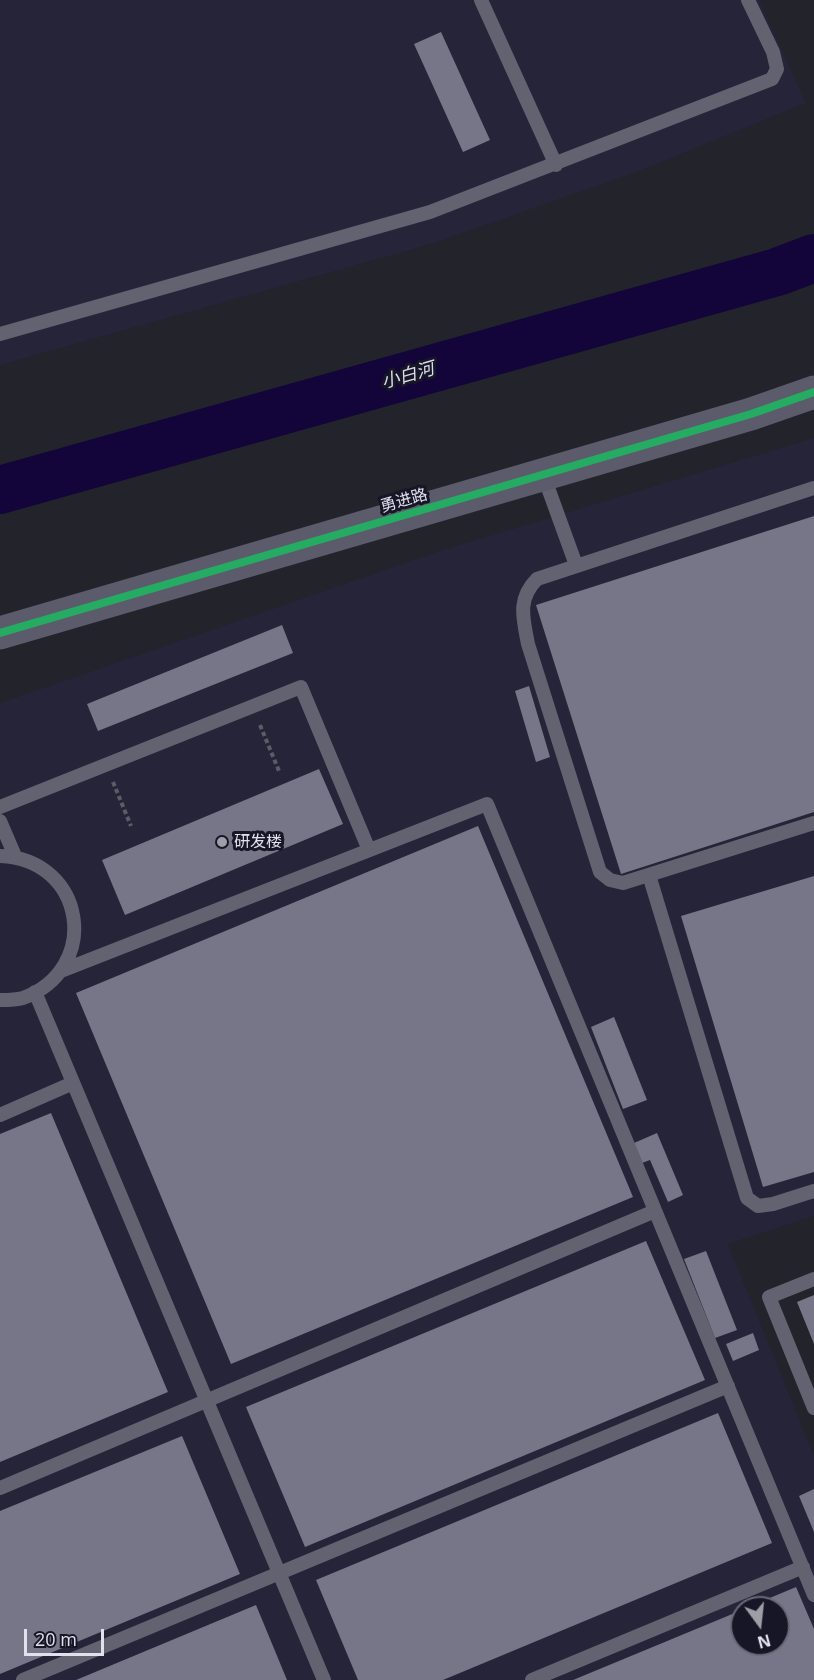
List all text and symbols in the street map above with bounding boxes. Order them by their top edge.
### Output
water label: 小白河 [379,358,437,394]
street label: 勇进路 [378,485,430,517]
place label: 研发楼 [234,832,282,852]
marker: 研发楼 [215,835,229,849]
north arrow [730,1596,790,1656]
scale bar [27,1617,106,1655]
text: 20 m [35,1627,77,1651]
text: N [755,1629,773,1654]

